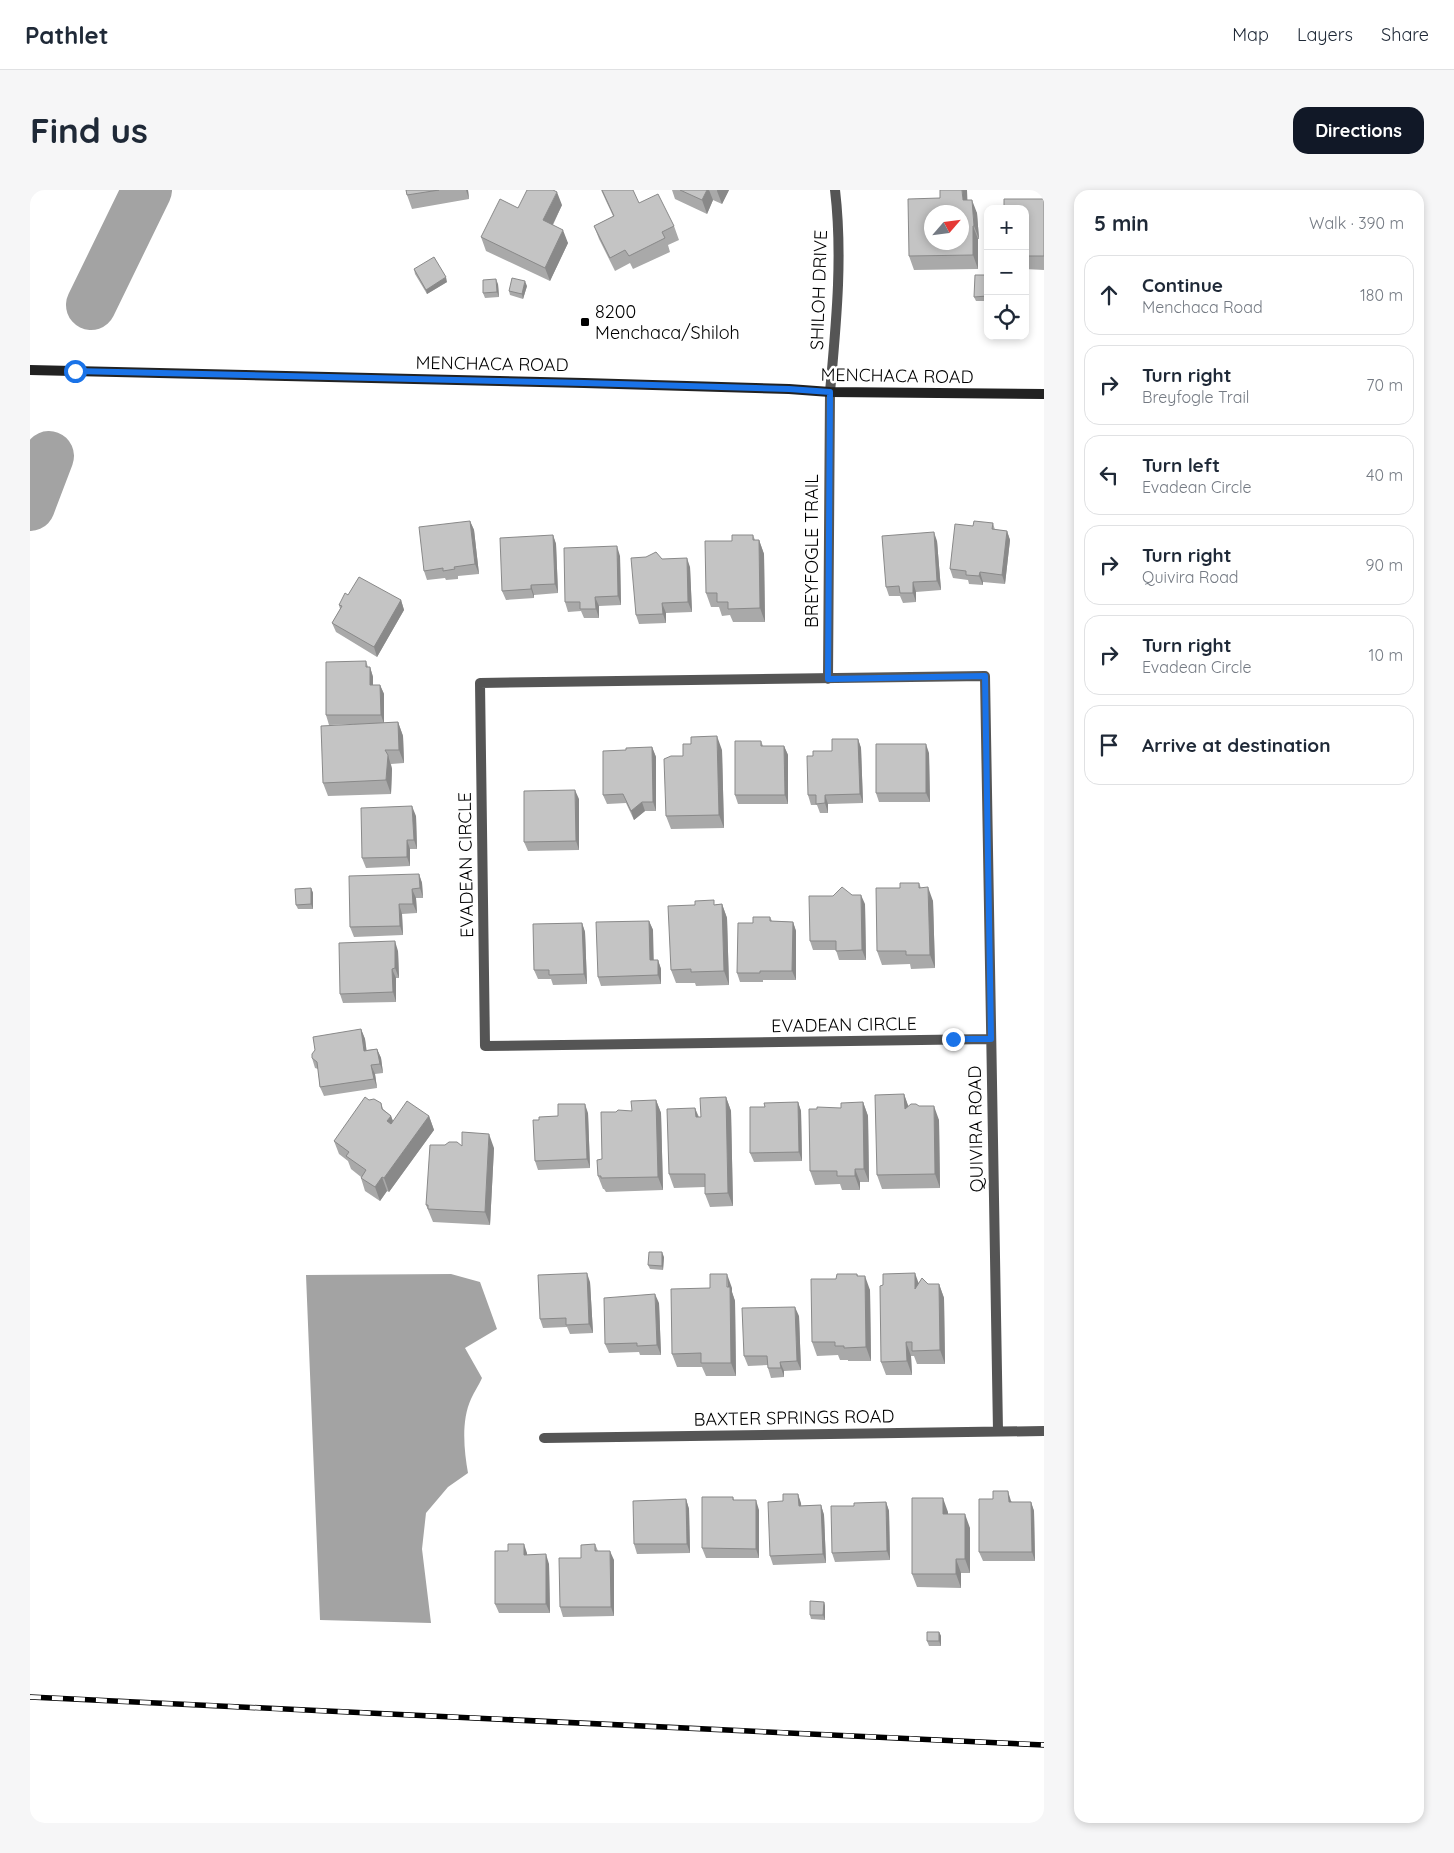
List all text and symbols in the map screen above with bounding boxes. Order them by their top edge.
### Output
text: Pathlet [25,20,109,50]
text: Map [1232,23,1269,46]
text: Layers [1297,23,1353,46]
text: Share [1381,23,1429,46]
button: Directions [1293,107,1424,154]
text: Find us [30,108,148,152]
north arrow [924,205,969,250]
map controls [984,205,1029,340]
button: + [984,205,1029,250]
text: 5 min [1094,210,1149,236]
text: Walk · 390 m [1309,213,1404,233]
street label: SHILOH DRIVE [805,229,832,351]
button: − [984,250,1029,295]
text: Continue [1142,273,1223,297]
icon: ahead [1095,281,1123,309]
text: 180 m [1360,285,1403,305]
button: locate [984,295,1029,340]
text: Menchaca Road [1142,297,1263,317]
place label: 8200 Menchaca/Shiloh [595,300,740,344]
marker: 8200 Menchaca/Shiloh [579,316,591,328]
street label: MENCHACA ROAD [415,351,569,376]
route start [64,360,87,383]
street label: MENCHACA ROAD [820,363,974,388]
text: Turn right [1142,363,1231,387]
icon: right [1095,371,1123,399]
text: 70 m [1366,375,1403,395]
text: Breyfogle Trail [1142,387,1249,407]
text: Turn left [1142,453,1220,477]
icon: left [1095,461,1123,489]
text: 40 m [1366,465,1403,485]
street label: BREYFOGLE TRAIL [800,474,823,628]
text: Evadean Circle [1142,477,1252,497]
text: Turn right [1142,543,1231,567]
icon: right [1095,551,1123,579]
text: 90 m [1366,555,1403,575]
text: Quivira Road [1142,567,1239,587]
text: Turn right [1142,633,1231,657]
icon: right [1095,641,1123,669]
text: 10 m [1369,645,1403,665]
text: Evadean Circle [1142,657,1252,677]
icon: arrive [1095,731,1123,759]
text: Arrive at destination [1142,733,1331,757]
street label: EVADEAN CIRCLE [453,792,478,938]
street label: EVADEAN CIRCLE [771,1012,917,1037]
route end [942,1028,965,1051]
street label: QUIVIRA ROAD [963,1065,988,1192]
street label: BAXTER SPRINGS ROAD [694,1404,895,1431]

